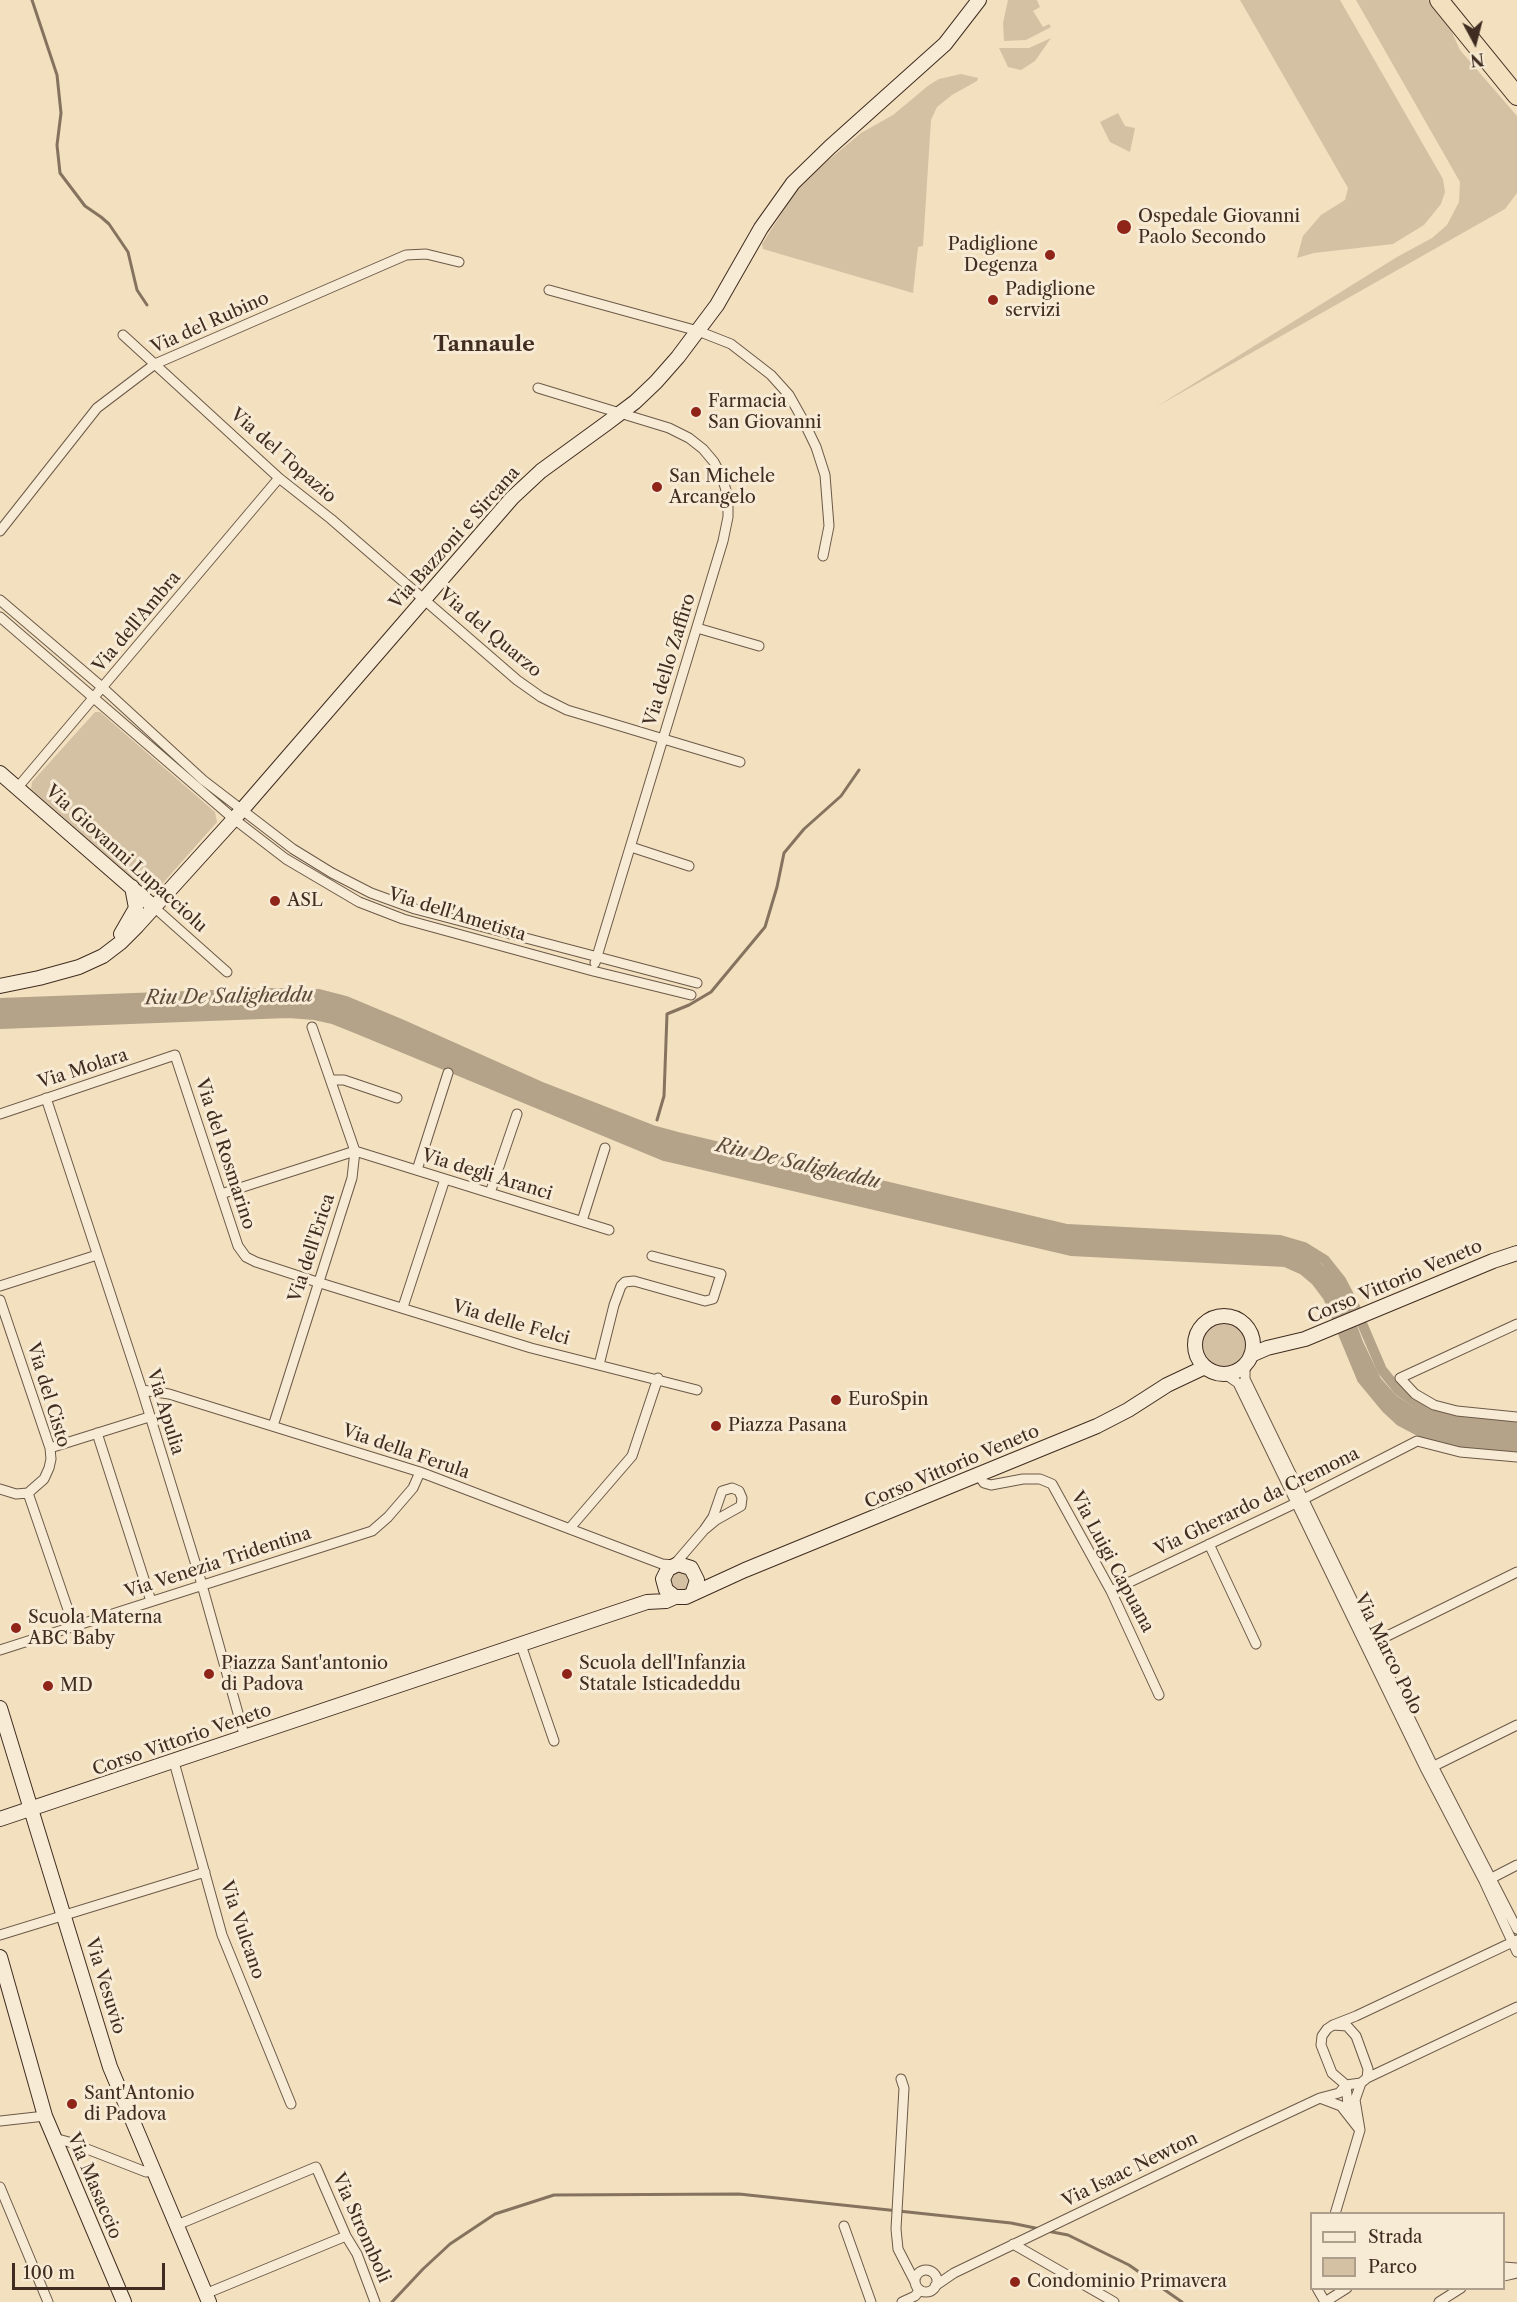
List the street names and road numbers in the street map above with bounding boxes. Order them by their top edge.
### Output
street label: Via del Rubino [148,287,272,359]
street label: Via del Topazio [226,404,340,508]
street label: Via Bazzoni e Sircana [385,462,525,614]
street label: Via dell'Ambra [88,567,186,677]
street label: Via del Quarzo [434,584,546,682]
street label: Via dello Zaffiro [640,591,700,729]
street label: Via Giovanni Lupacciolu [41,781,211,937]
street label: Via dell'Ametista [386,884,528,946]
street label: Via Molara [35,1044,131,1094]
street label: Via del Rosmarino [190,1076,260,1232]
street label: Via degli Aranci [419,1145,555,1205]
street label: Via dell'Erica [284,1191,340,1305]
street label: Corso Vittorio Veneto [1304,1235,1486,1329]
street label: Via delle Felci [450,1296,572,1350]
street label: Via del Cisto [22,1340,74,1450]
street label: Via Apulia [142,1366,188,1458]
street label: Via della Ferula [339,1420,473,1484]
street label: Corso Vittorio Veneto [861,1420,1043,1514]
street label: Via Gherardo da Cremona [1151,1443,1363,1561]
street label: Via Luigi Capuana [1066,1488,1158,1636]
street label: Via Venezia Tridentina [122,1523,314,1603]
street label: Via Marco Polo [1349,1590,1427,1718]
street label: Corso Vittorio Veneto [90,1699,274,1781]
street label: Via Vulcano [215,1878,269,1982]
street label: Via Vesuvio [80,1935,130,2037]
street label: Via Isaac Newton [1059,2128,1201,2212]
street label: Via Masaccio [62,2130,126,2242]
street label: Via Stromboli [327,2170,395,2286]

